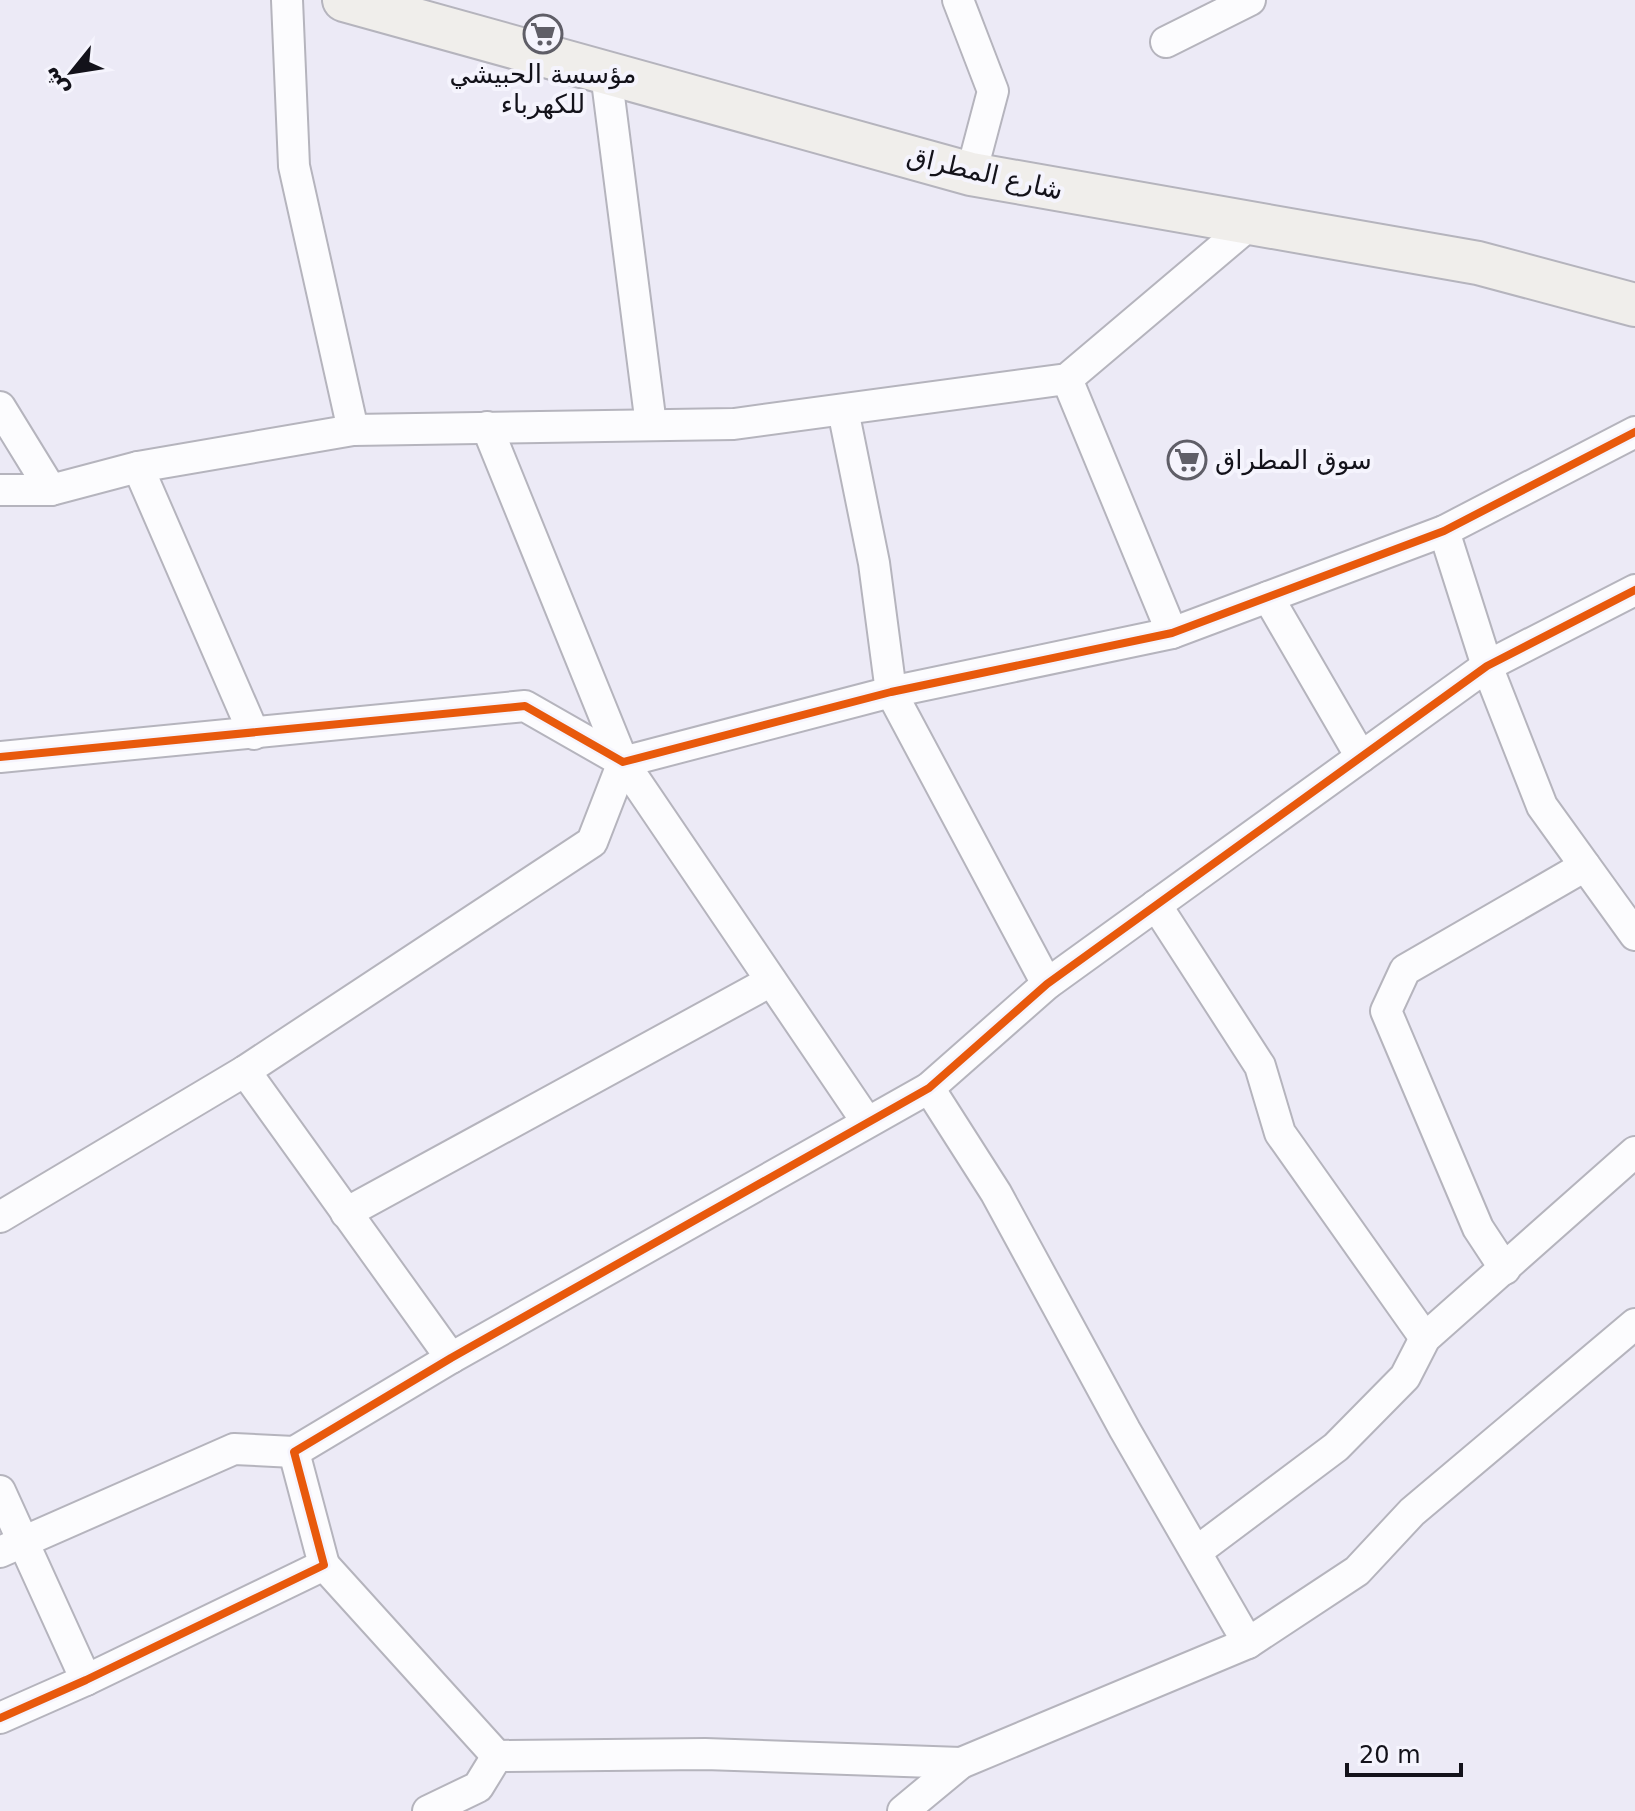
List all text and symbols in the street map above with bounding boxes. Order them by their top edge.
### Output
supermarket icon: مؤسسة الحبيشي للكهرباء [522,13,564,55]
north arrow [32,32,112,112]
place label: مؤسسة الحبيشي للكهرباء [449,59,637,120]
text: ش [37,62,74,101]
street label: شارع المطراق [904,140,1066,207]
supermarket icon: سوق المطراق [1166,439,1208,481]
place label: سوق المطراق [1215,445,1372,476]
scale bar [1347,1727,1461,1777]
text: 20 m [1359,1741,1421,1769]

